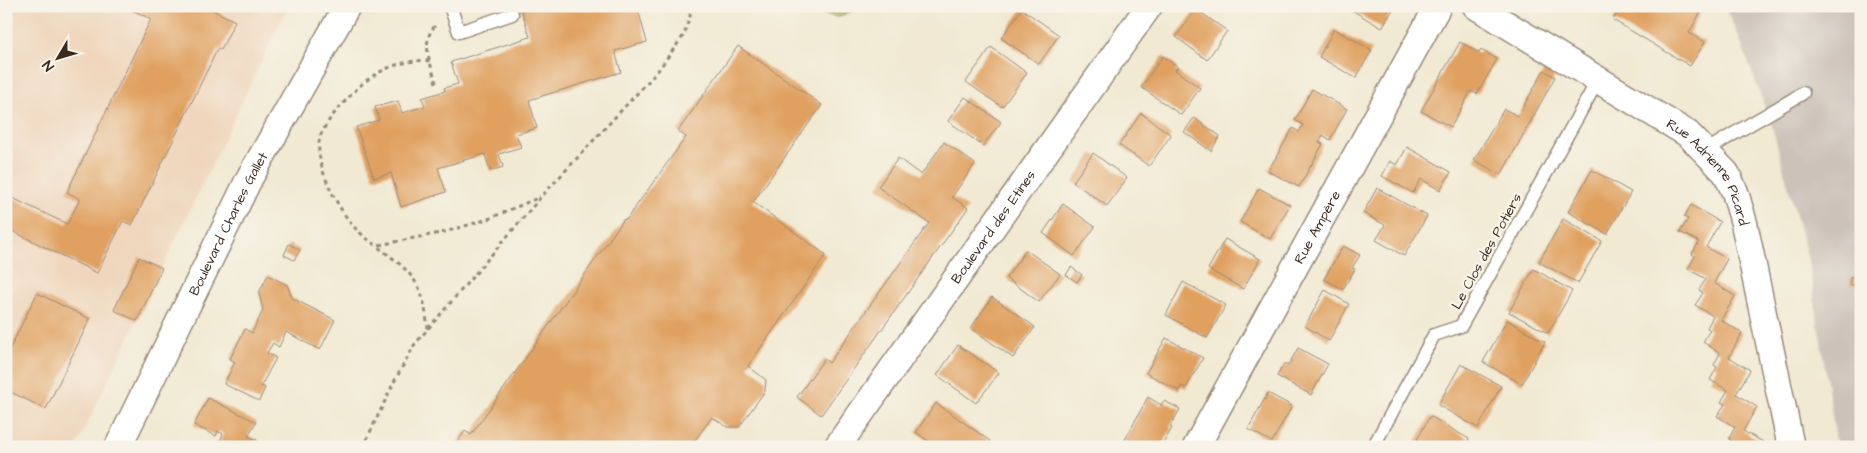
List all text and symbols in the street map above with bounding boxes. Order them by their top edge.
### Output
north arrow [32,32,82,82]
text: N [38,56,59,75]
street label: Rue Adrienne Picard [1662,114,1753,228]
street label: Boulevard Charles Gallet [185,148,273,299]
street label: Boulevard des Etines [947,166,1041,288]
street label: Rue Ampère [1289,187,1346,268]
street label: Le Clos des Potiers [1447,190,1527,313]

